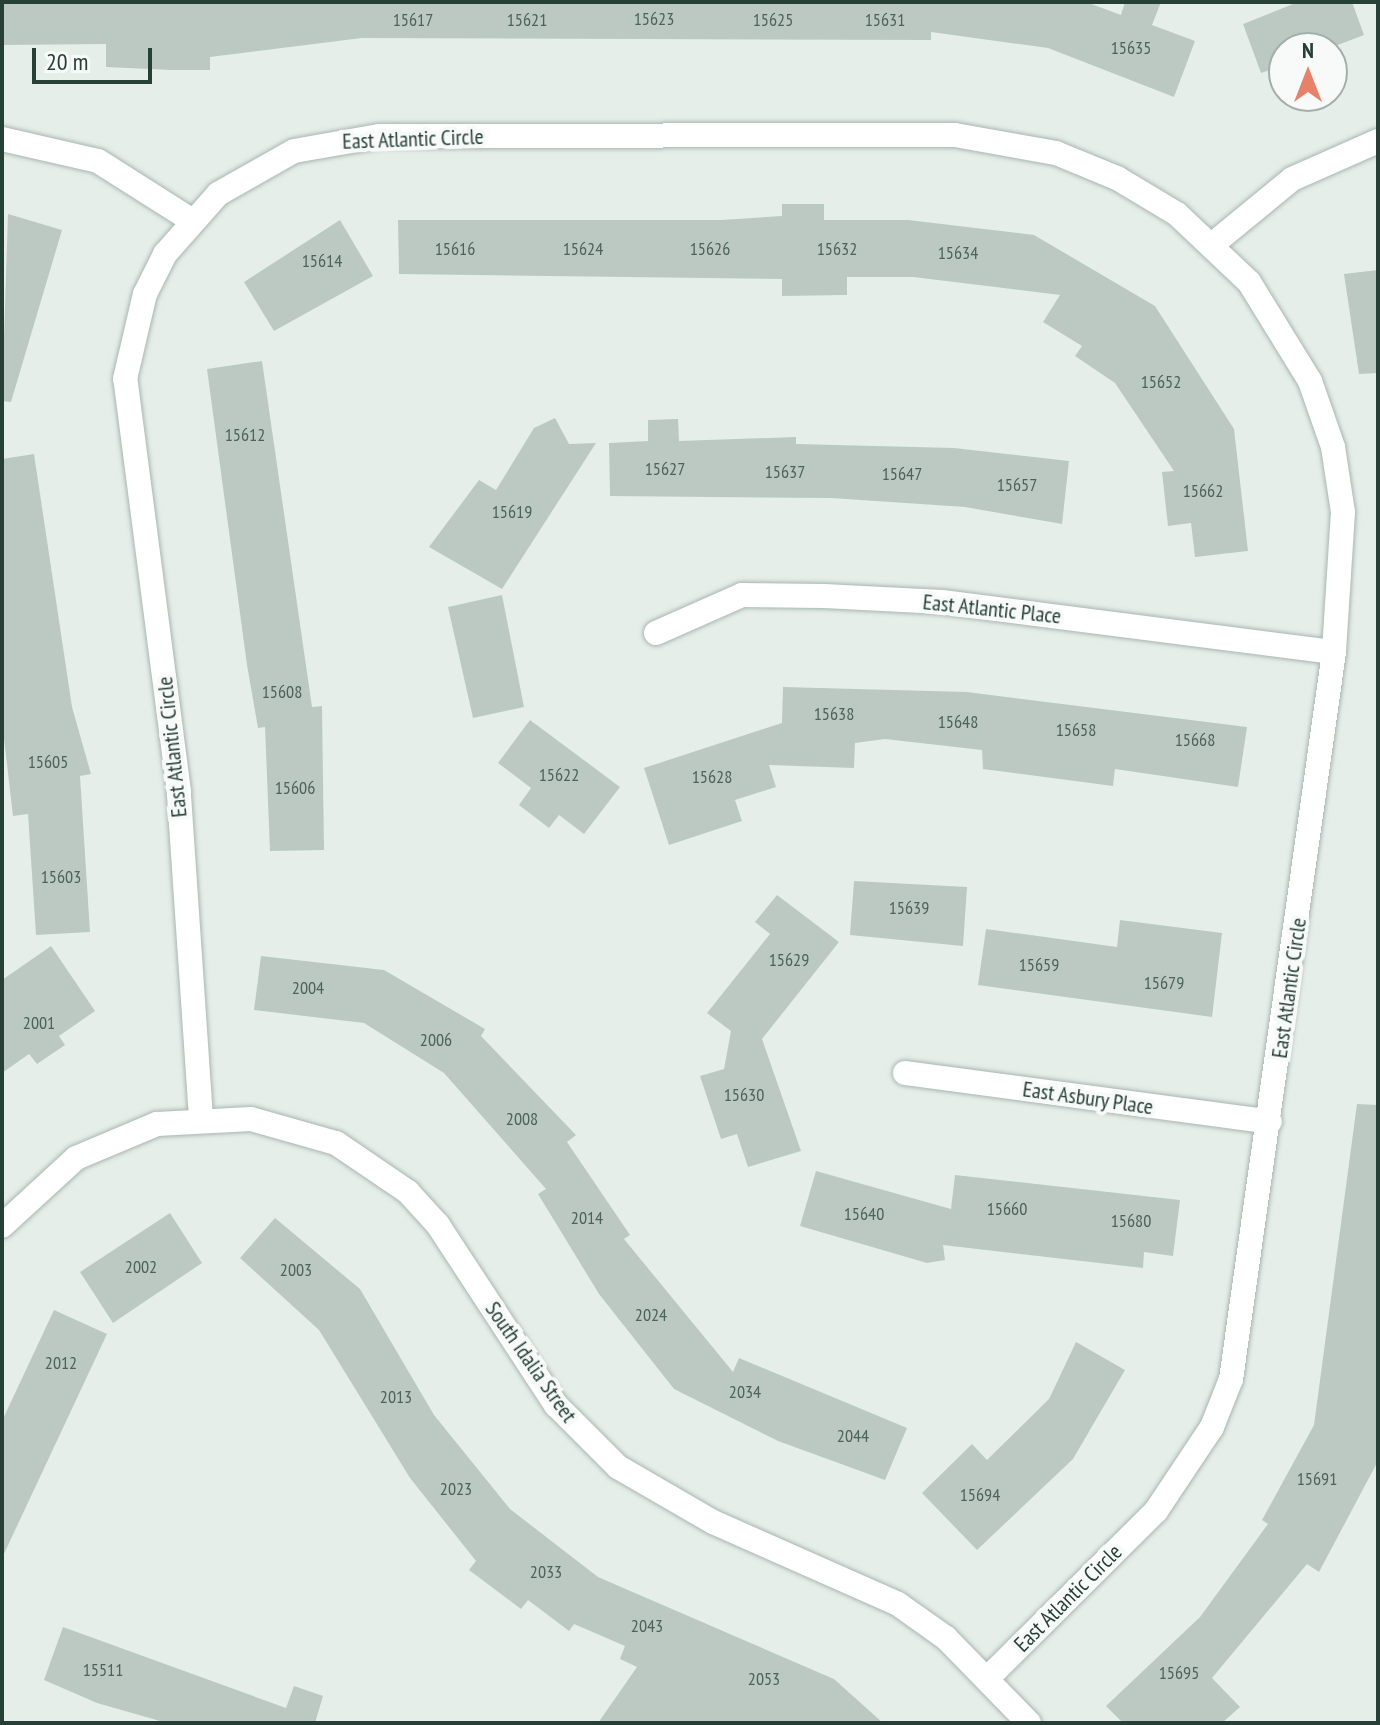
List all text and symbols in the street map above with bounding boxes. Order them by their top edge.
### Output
house number: 15623 [634,8,674,30]
house number: 15617 [393,9,433,31]
house number: 15621 [507,9,547,31]
house number: 15625 [753,9,793,31]
house number: 15631 [865,9,905,31]
scale bar [36,32,156,82]
north arrow [1268,32,1348,112]
text: N [1302,36,1314,64]
house number: 15635 [1111,37,1151,59]
text: 20 m [46,46,88,77]
street label: East Atlantic Circle [341,123,485,155]
house number: 15616 [435,238,475,260]
house number: 15624 [563,238,603,260]
house number: 15626 [690,238,730,260]
house number: 15632 [817,238,857,260]
house number: 15634 [938,242,978,264]
house number: 15614 [302,250,342,272]
house number: 15652 [1141,371,1181,393]
house number: 15612 [225,424,265,446]
house number: 15627 [645,458,685,480]
house number: 15637 [765,461,805,483]
house number: 15647 [882,463,922,485]
house number: 15657 [997,474,1037,496]
house number: 15662 [1183,480,1223,502]
house number: 15619 [492,501,532,523]
street label: East Atlantic Place [921,589,1063,629]
street label: East Atlantic Circle [151,675,193,819]
house number: 15608 [262,681,302,703]
house number: 15638 [814,703,854,725]
house number: 15648 [938,711,978,733]
house number: 15658 [1056,719,1096,741]
house number: 15668 [1175,729,1215,751]
house number: 15605 [28,751,68,773]
house number: 15622 [539,764,579,786]
house number: 15628 [692,766,732,788]
house number: 15606 [275,777,315,799]
house number: 15603 [41,866,81,888]
house number: 15639 [889,897,929,919]
street label: East Atlantic Circle [1266,916,1312,1060]
house number: 15629 [769,949,809,971]
house number: 15659 [1019,954,1059,976]
house number: 15679 [1144,972,1184,994]
house number: 2004 [292,977,324,999]
house number: 2001 [23,1012,55,1034]
house number: 2006 [420,1029,452,1051]
street label: East Asbury Place [1020,1076,1156,1120]
house number: 15630 [724,1084,764,1106]
house number: 2008 [506,1108,538,1130]
house number: 15660 [987,1198,1027,1220]
house number: 15640 [844,1203,884,1225]
house number: 2014 [571,1207,603,1229]
house number: 15680 [1111,1210,1151,1232]
house number: 2002 [125,1256,157,1278]
house number: 2003 [280,1259,312,1281]
street label: South Idalia Street [480,1297,582,1427]
house number: 2024 [635,1304,667,1326]
house number: 2012 [45,1352,77,1374]
house number: 2034 [729,1381,761,1403]
house number: 2013 [380,1386,412,1408]
house number: 2044 [837,1425,869,1447]
house number: 15691 [1297,1468,1337,1490]
house number: 2023 [440,1478,472,1500]
house number: 15694 [960,1484,1000,1506]
street label: East Atlantic Circle [1008,1538,1128,1658]
house number: 2033 [530,1561,562,1583]
house number: 2043 [631,1615,663,1637]
house number: 15511 [83,1659,123,1681]
house number: 15695 [1159,1662,1199,1684]
house number: 2053 [748,1668,780,1690]

